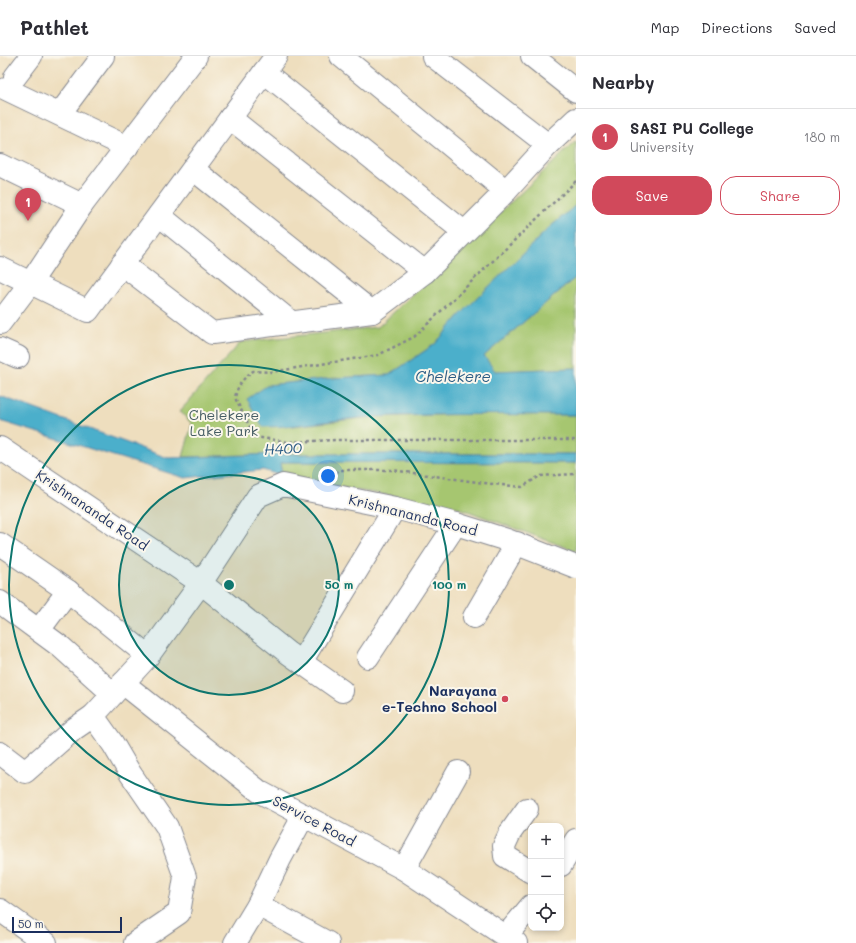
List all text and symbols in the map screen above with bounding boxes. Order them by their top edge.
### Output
text: Pathlet [20,15,89,40]
text: Map [651,18,679,37]
text: Directions [701,18,772,37]
text: Saved [794,18,836,37]
text: Nearby [592,71,654,93]
text: SASI PU College [630,118,754,138]
text: 1 [602,128,608,145]
text: 180 m [804,128,840,145]
text: University [630,138,694,155]
button: Save [592,176,712,215]
button: Share [720,176,840,215]
pin: 1 [15,188,41,221]
water label: Chelekere [415,366,491,386]
park label: Chelekere Lake Park [189,405,259,440]
water label: H400 [263,437,303,459]
street label: Krishnananda Road [32,465,152,554]
your location [318,466,338,486]
street label: Krishnananda Road [347,489,480,540]
text: 50 m [325,576,353,592]
text: 100 m [432,576,466,592]
centre of rings [222,578,236,592]
place label: Narayana e-Techno School [382,681,497,716]
marker: Narayana e-Techno School [500,694,510,704]
street label: Service Road [269,791,359,850]
map controls [528,823,564,931]
button: + [528,823,564,859]
button: − [528,859,564,895]
button: locate [528,895,564,931]
scale bar [12,915,122,934]
text: 50 m [18,916,44,931]

